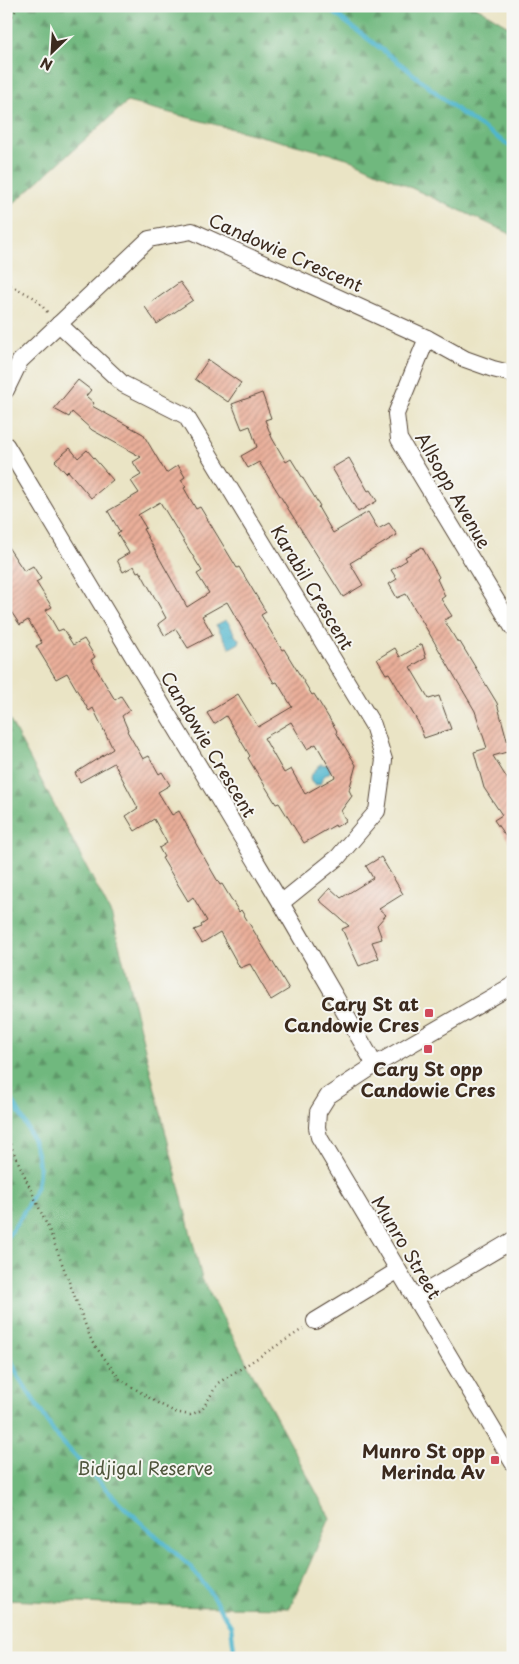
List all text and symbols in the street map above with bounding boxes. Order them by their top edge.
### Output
north arrow [28,28,78,78]
text: N [37,52,56,76]
street label: Candowie Crescent [205,206,367,298]
street label: Allsopp Avenue [410,427,498,554]
street label: Karabil Crescent [265,519,361,655]
street label: Candowie Crescent [155,666,263,822]
place label: Cary St at Candowie Cres [284,990,419,1038]
marker: Cary St at Candowie Cres [423,1007,435,1019]
marker: Cary St opp Candowie Cres [422,1043,434,1055]
place label: Cary St opp Candowie Cres [361,1055,496,1103]
street label: Munro Street [365,1190,449,1304]
place label: Munro St opp Merinda Av [362,1437,486,1485]
park label: Bidjigal Reserve [77,1454,213,1481]
marker: Munro St opp Merinda Av [489,1454,501,1466]

